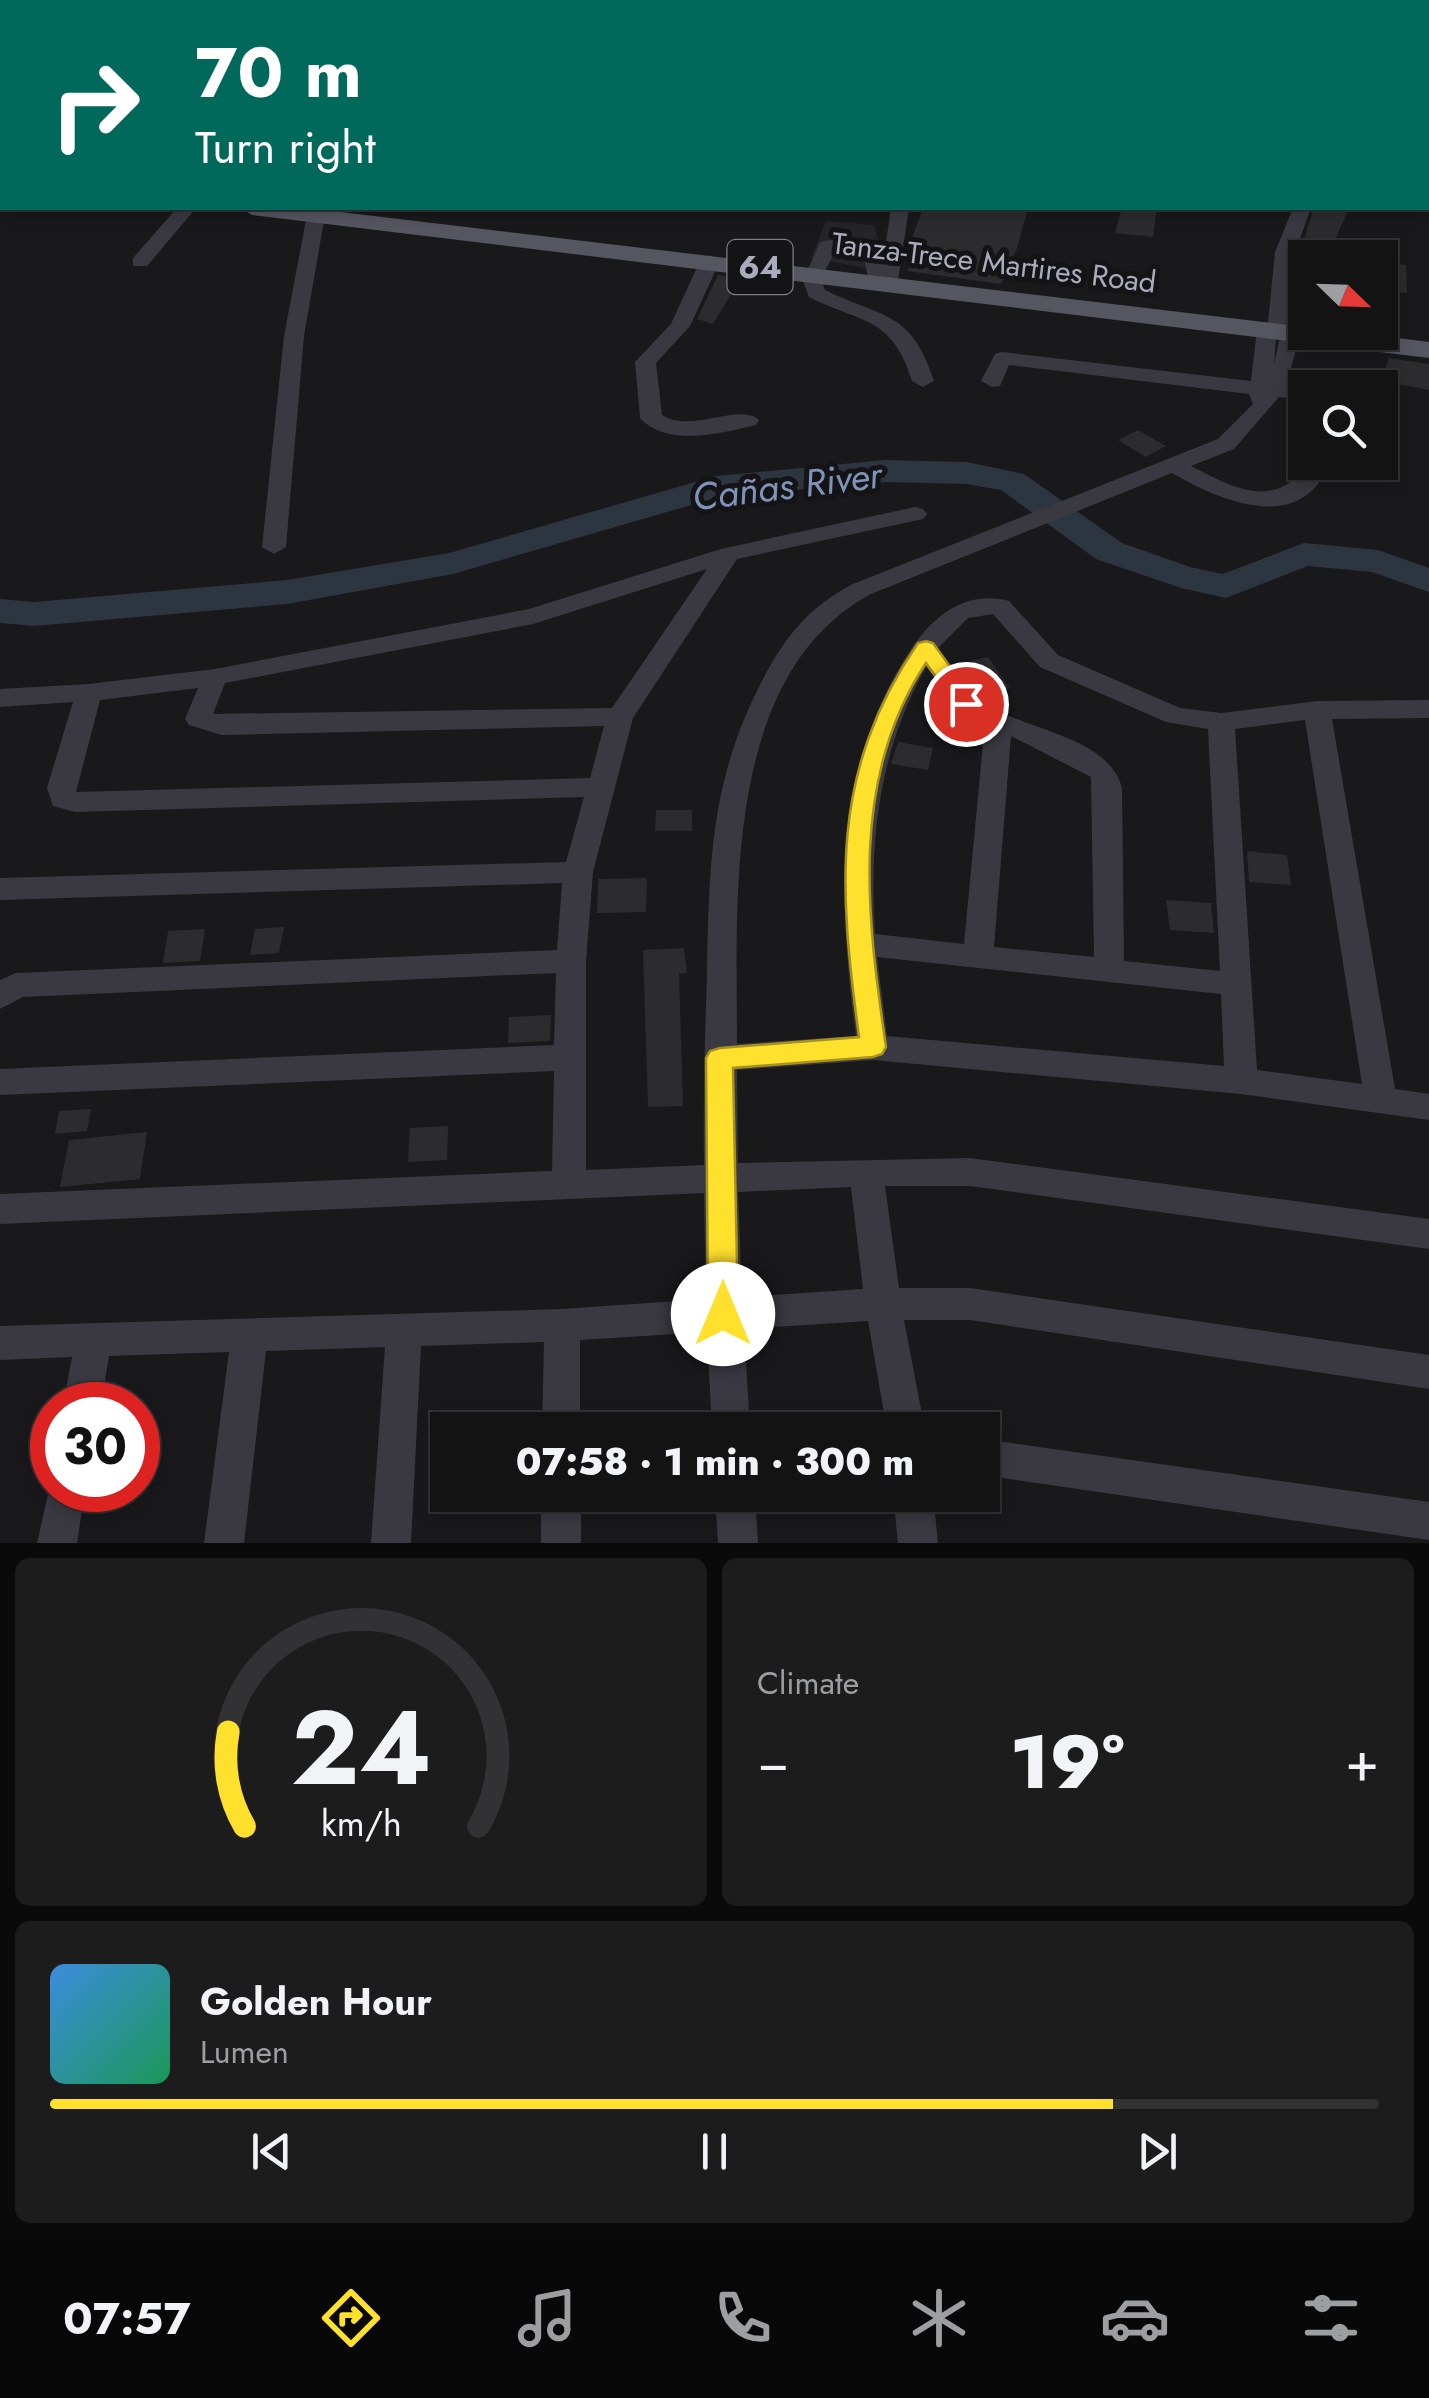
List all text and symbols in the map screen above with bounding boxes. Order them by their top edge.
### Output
text: 70 m [195,22,362,123]
icon: right [30,40,160,170]
text: Turn right [195,115,376,180]
street label: Tanza-Trece Martires Road [829,221,1159,304]
road number: 64 [728,240,792,294]
north arrow [1288,240,1398,350]
map controls [1288,240,1398,480]
button: search [1288,370,1398,480]
water label: Cañas River [689,446,887,524]
pin [924,662,1009,747]
icon: arrive [939,677,994,732]
position arrow [671,1262,775,1366]
speed limit sign: 30 [30,1382,160,1512]
text: 07:58 · 1 min · 300 m [516,1434,914,1489]
text: Climate [757,1660,859,1706]
text: 24 [291,1673,431,1823]
text: 19° [1010,1708,1125,1816]
text: − [757,1722,789,1802]
text: + [1345,1722,1379,1802]
text: km/h [321,1798,401,1849]
text: Golden Hour [200,1974,432,2029]
text: Lumen [200,2029,289,2075]
icon: previous [244,2124,299,2179]
icon: pause [687,2124,742,2179]
icon: next [1130,2124,1185,2179]
icon: directions [316,2283,386,2353]
icon: music [512,2283,582,2353]
icon: phone [708,2283,778,2353]
icon: climate [904,2283,974,2353]
icon: car [1100,2283,1170,2353]
icon: filters [1296,2283,1366,2353]
text: 07:57 [63,2286,191,2351]

